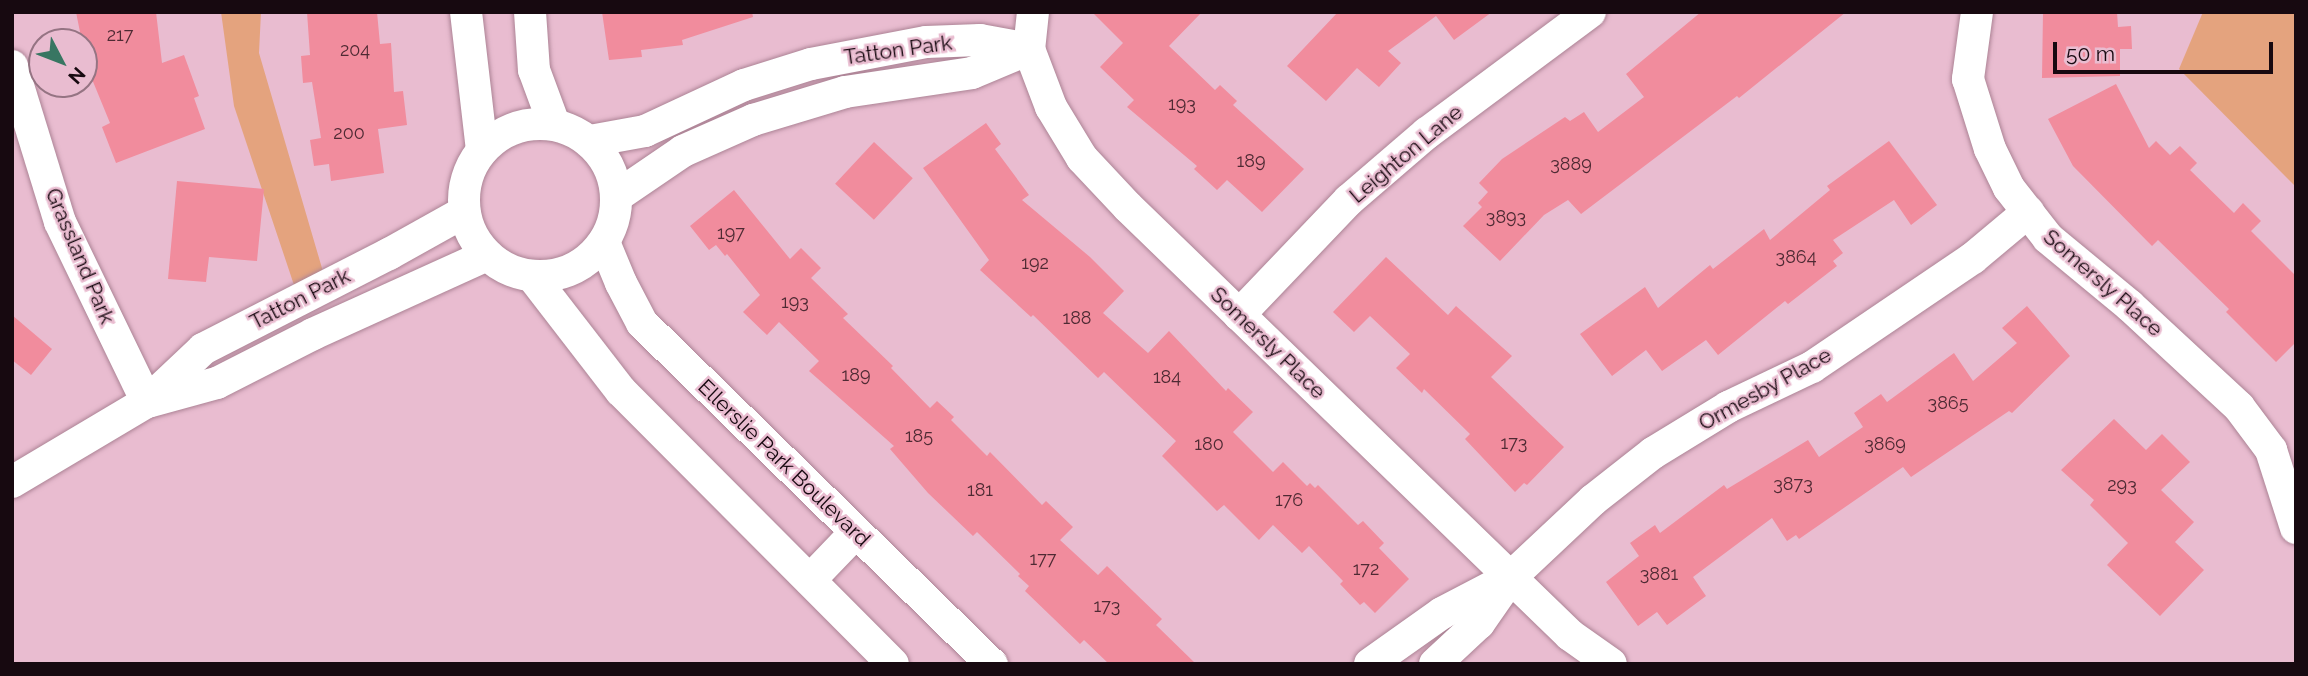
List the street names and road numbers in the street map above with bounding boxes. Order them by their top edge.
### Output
street label: Tatton Park [842,30,954,70]
street label: Leighton Lane [1345,100,1467,208]
street label: Grassland Park [40,184,120,328]
street label: Somersly Place [2038,224,2168,342]
street label: Tatton Park [246,263,354,335]
street label: Somersly Place [1205,282,1331,404]
street label: Ormesby Place [1694,342,1836,436]
street label: Ellerslie Park Boulevard [693,374,875,552]

